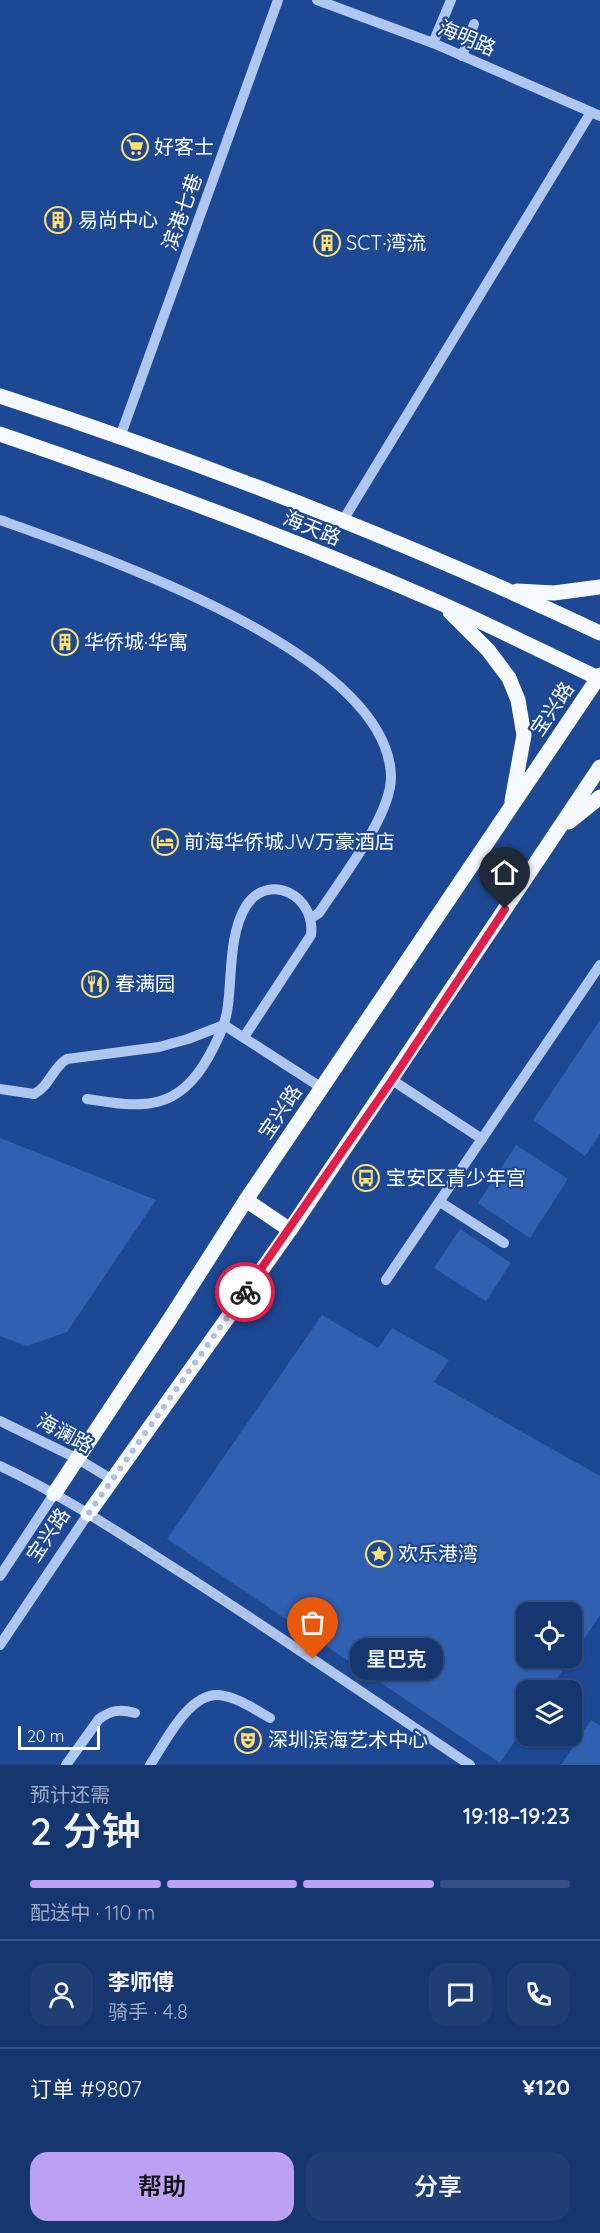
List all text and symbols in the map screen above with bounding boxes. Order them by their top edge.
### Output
street label: 海明路 [435,14,500,61]
supermarket icon: 好客士 [120,132,150,162]
place label: 好客士 [154,134,214,159]
street label: 滨港七巷 [156,170,207,254]
building icon: 易尚中心 [43,205,73,235]
place label: 易尚中心 [78,207,158,232]
building icon: SCT·湾流 [312,228,342,258]
place label: SCT·湾流 [346,230,426,255]
street label: 海天路 [280,505,345,550]
building icon: 华侨城·华寓 [50,627,80,657]
place label: 华侨城·华寓 [84,629,188,654]
street label: 宝兴路 [524,677,579,741]
hotel icon: 前海华侨城JW万豪酒店 [150,827,180,857]
place label: 前海华侨城JW万豪酒店 [184,829,395,854]
pin [479,847,530,909]
icon: home [488,856,521,889]
restaurant icon: 春满园 [80,969,110,999]
place label: 春满园 [115,971,175,996]
street label: 宝兴路 [252,1080,307,1144]
bus stop icon: 宝安区青少年宫 [351,1163,381,1193]
place label: 宝安区青少年宫 [386,1165,526,1190]
courier [215,1262,275,1322]
icon: bike [229,1276,262,1309]
street label: 海澜路 [33,1407,98,1458]
street label: 宝兴路 [20,1503,75,1567]
place icon: 欢乐港湾 [364,1539,394,1569]
place label: 欢乐港湾 [398,1541,478,1566]
pin [287,1597,338,1659]
map controls [516,1602,582,1746]
button: locate [516,1602,582,1668]
icon: bag [296,1606,329,1639]
callout: 星巴克 [349,1638,442,1680]
text: 星巴克 [367,1646,427,1671]
button: layers [516,1680,582,1746]
scale bar [18,1723,100,1750]
theatre icon: 深圳滨海艺术中心 [233,1725,263,1755]
text: 20 m [27,1726,64,1746]
place label: 深圳滨海艺术中心 [268,1727,428,1752]
text: 预计还需 [30,1782,110,1807]
text: 19:18–19:23 [463,1802,570,1830]
text: 2 分钟 [30,1806,141,1855]
text: 配送中 · 110 m [30,1900,155,1925]
button: person [30,1963,93,2026]
button: chat [429,1963,492,2026]
button: phone [507,1963,570,2026]
text: 李师傅 [108,1968,174,1996]
text: 骑手 · 4.8 [108,1999,188,2024]
text: ¥120 [522,2073,570,2101]
text: 订单 #9807 [30,2075,142,2103]
button: 帮助 [30,2152,294,2221]
button: 分享 [306,2152,570,2221]

